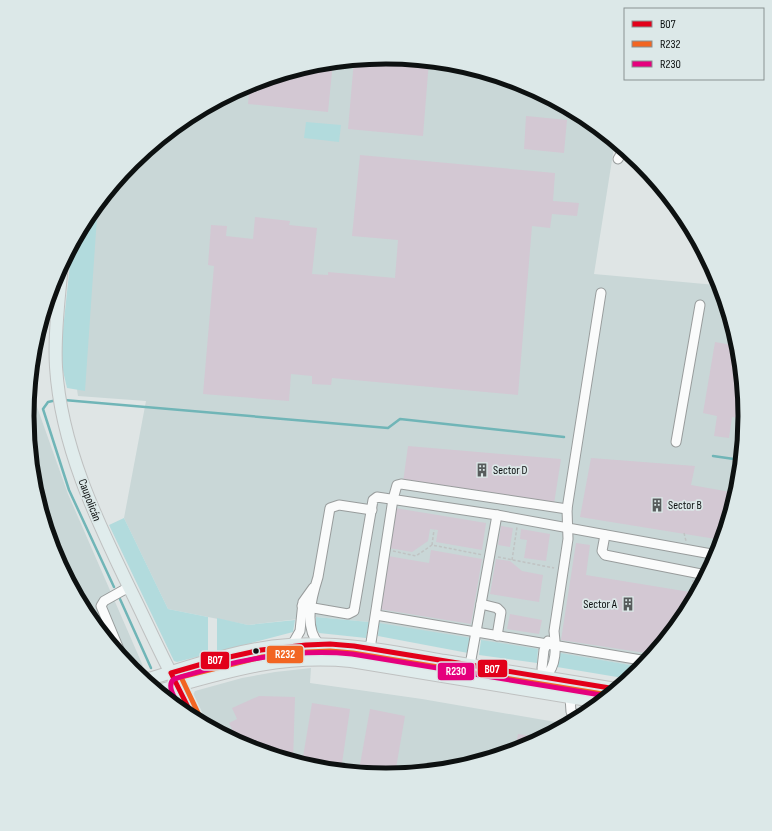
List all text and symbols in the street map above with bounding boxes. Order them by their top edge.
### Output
legend [624,8,764,80]
text: B07 [660,17,676,32]
text: R232 [660,37,681,52]
text: R230 [660,57,681,72]
building icon: Sector D [474,462,490,478]
place label: Sector D [493,463,528,478]
street label: Caupolicán [75,477,104,524]
building icon: Sector B [649,497,665,513]
place label: Sector B [668,498,702,513]
building icon: Sector A [620,596,636,612]
place label: Sector A [583,597,618,612]
line badge: R232 [266,645,304,664]
unlabelled marker [251,646,261,656]
text: R232 [275,648,295,661]
line badge: B07 [200,651,230,670]
text: B07 [207,654,223,667]
line badge: B07 [477,659,508,678]
line badge: R230 [437,662,475,681]
text: B07 [484,663,500,676]
text: R230 [446,665,466,678]

